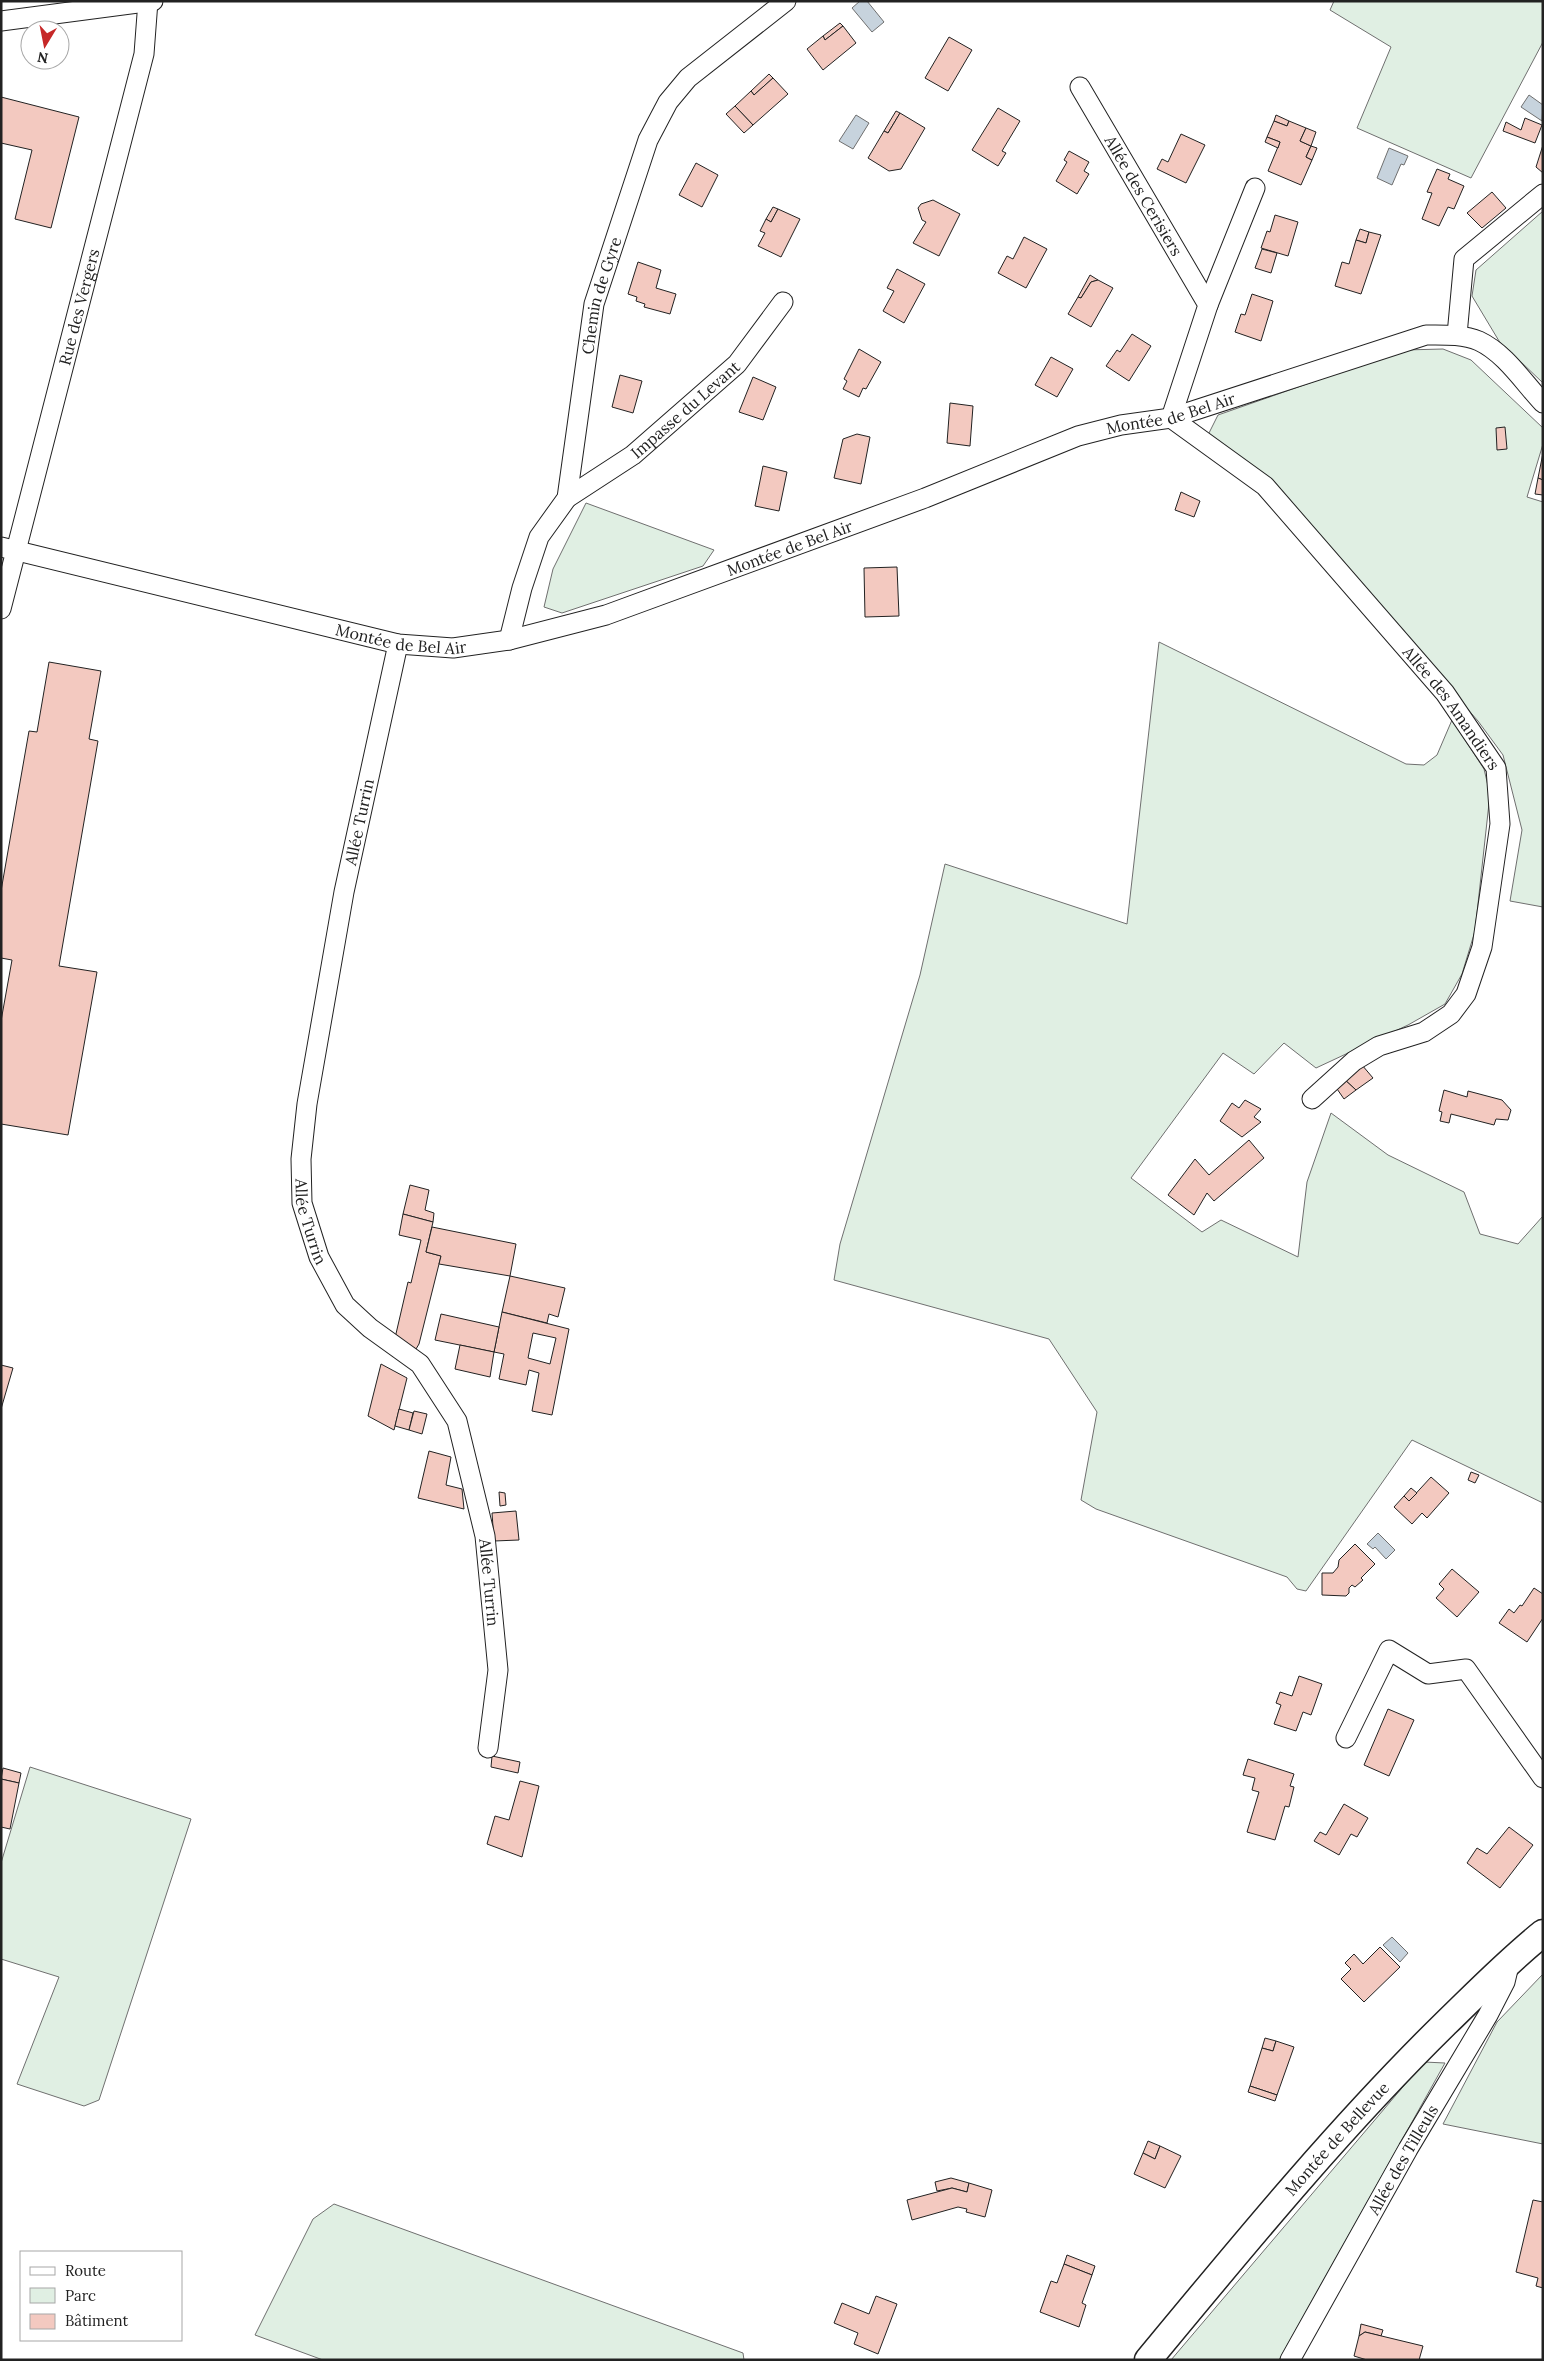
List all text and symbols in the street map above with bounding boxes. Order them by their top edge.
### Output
north arrow [20,20,70,70]
text: N [36,48,50,68]
street label: Allée des Cerisiers [1100,131,1187,260]
street label: Chemin de Gyre [577,234,626,356]
street label: Rue des Vergers [54,246,103,367]
street label: Impasse du Levant [626,356,744,462]
street label: Montée de Bel Air [1104,388,1238,438]
street label: Montée de Bel Air [724,515,855,580]
street label: Montée de Bel Air [334,619,468,658]
street label: Allée des Amandiers [1398,641,1504,774]
street label: Allée Turrin [340,777,378,868]
street label: Allée Turrin [291,1177,331,1268]
street label: Allée Turrin [475,1537,504,1627]
street label: Montée de Bellevue [1280,2077,1393,2199]
street label: Allée des Tilleuls [1363,2101,1442,2219]
legend [20,2251,182,2341]
text: Route [65,2261,106,2280]
text: Parc [65,2286,96,2305]
text: Bâtiment [65,2311,128,2330]

